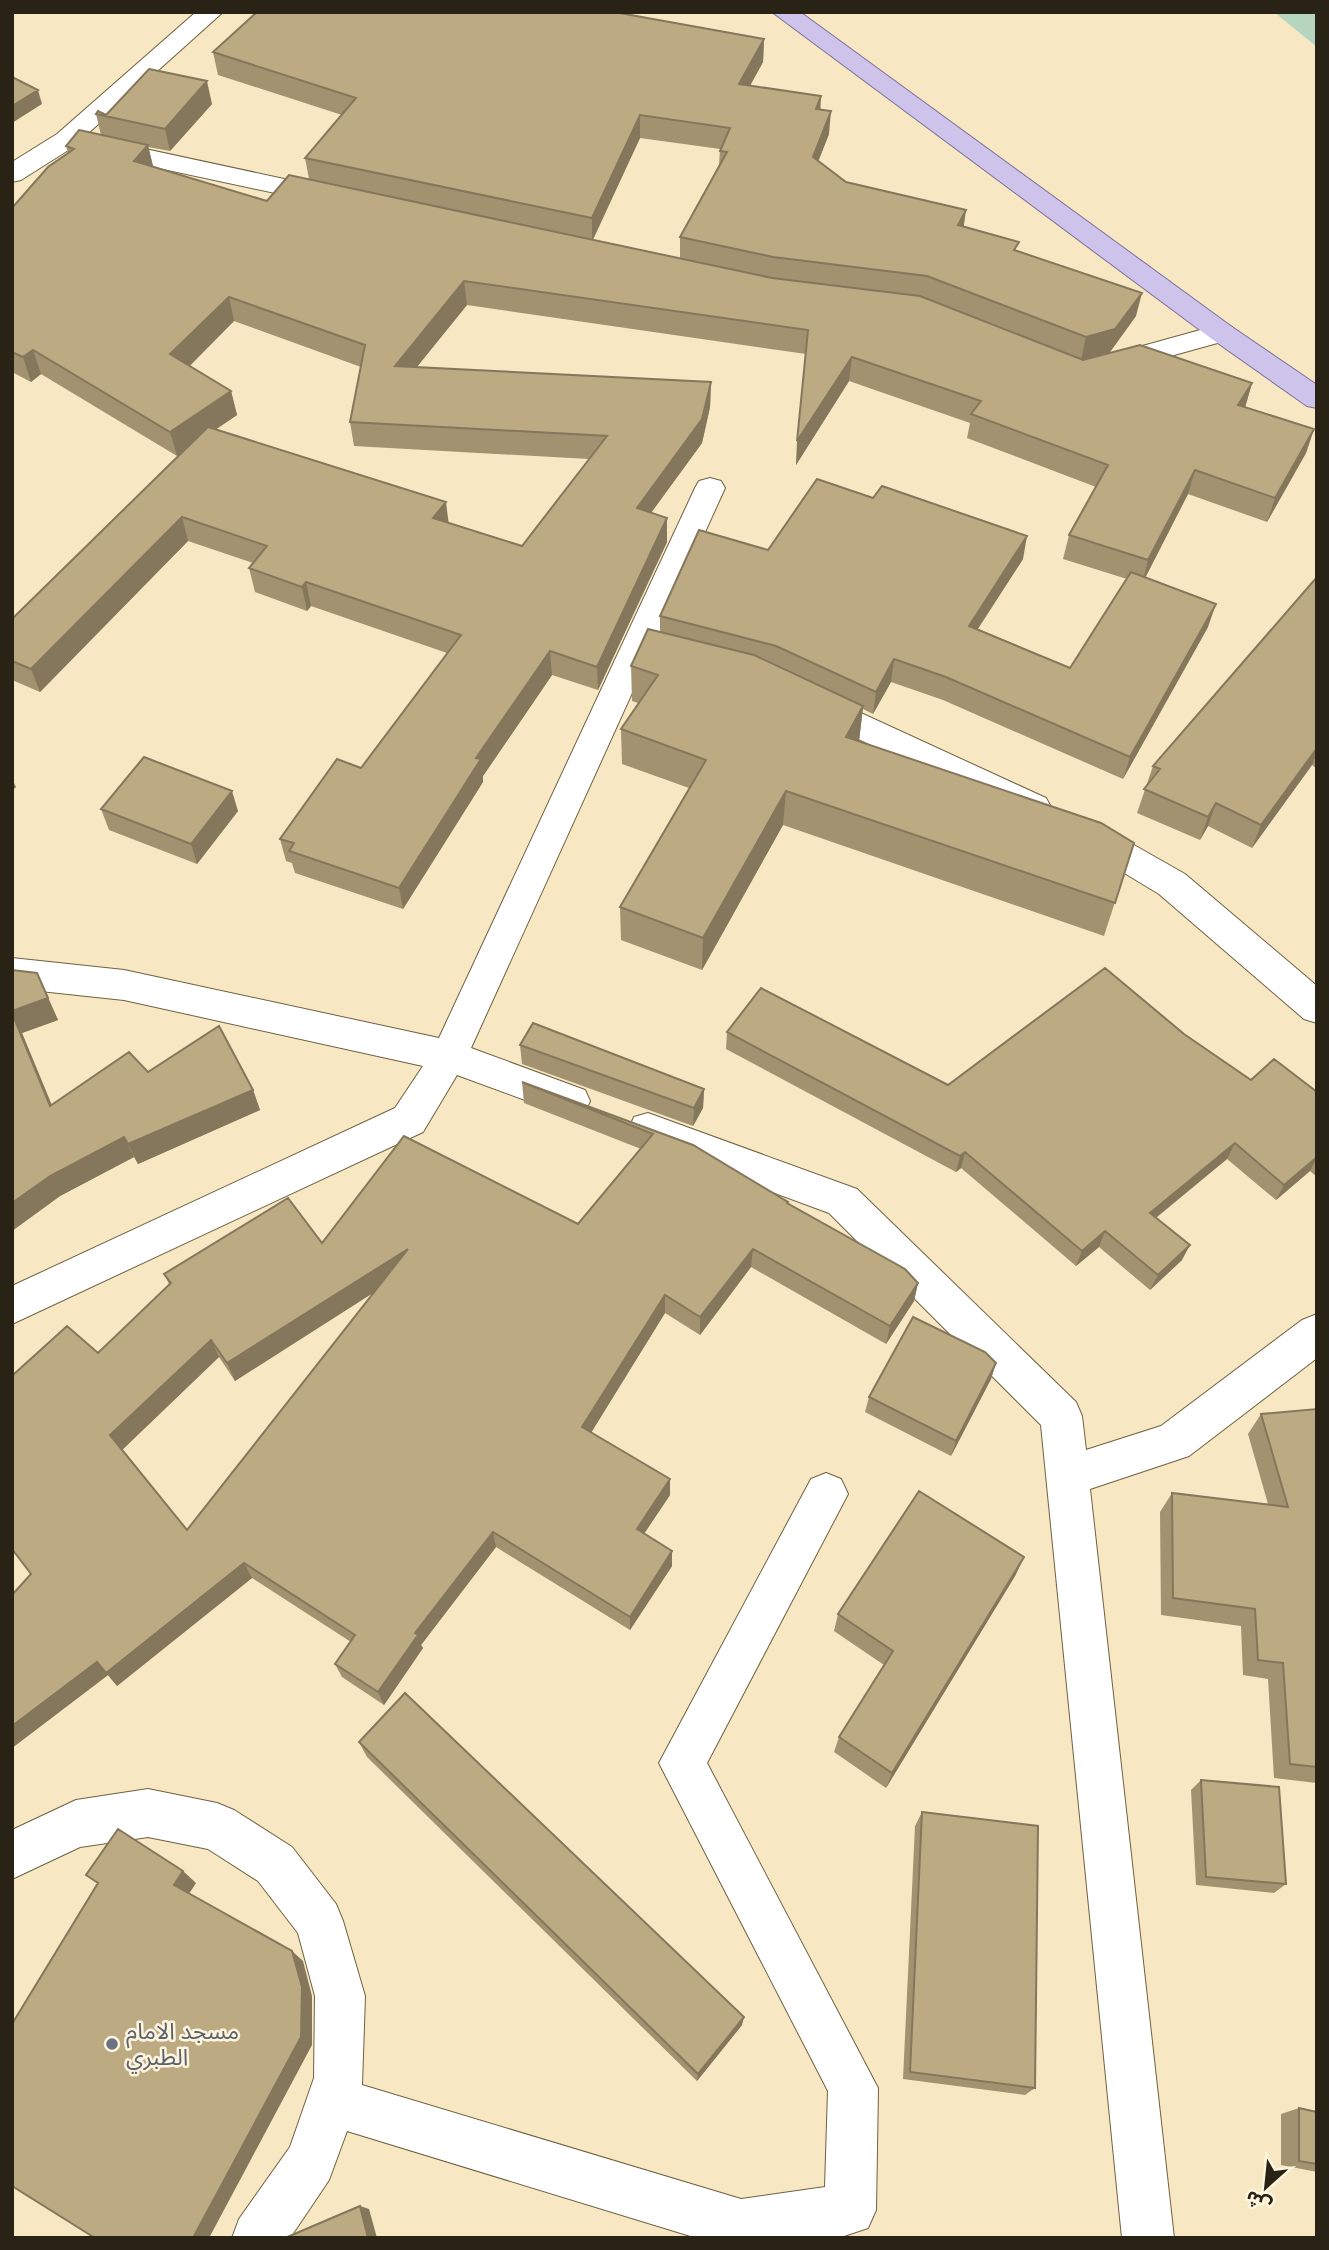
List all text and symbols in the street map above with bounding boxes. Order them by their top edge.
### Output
place label: مسجد الامام الطبري [126,2019,239,2074]
marker: مسجد الامام الطبري [104,2036,120,2052]
north arrow [1231,2152,1301,2222]
text: ش [1242,2186,1275,2217]

